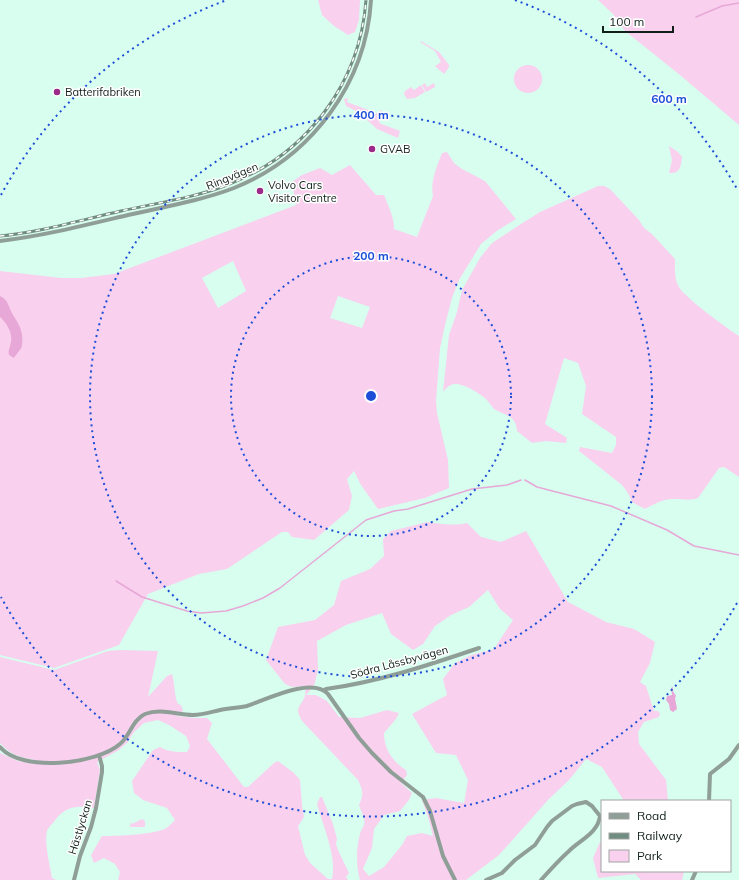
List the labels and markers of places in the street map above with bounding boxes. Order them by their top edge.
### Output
place label: Batterifabriken [65,85,141,99]
marker: Batterifabriken [52,87,62,97]
place label: GVAB [380,142,411,156]
marker: GVAB [367,144,377,154]
place label: Volvo Cars Visitor Centre [268,178,337,205]
marker: Volvo Cars Visitor Centre [255,186,265,196]
centre of rings [364,389,378,403]

